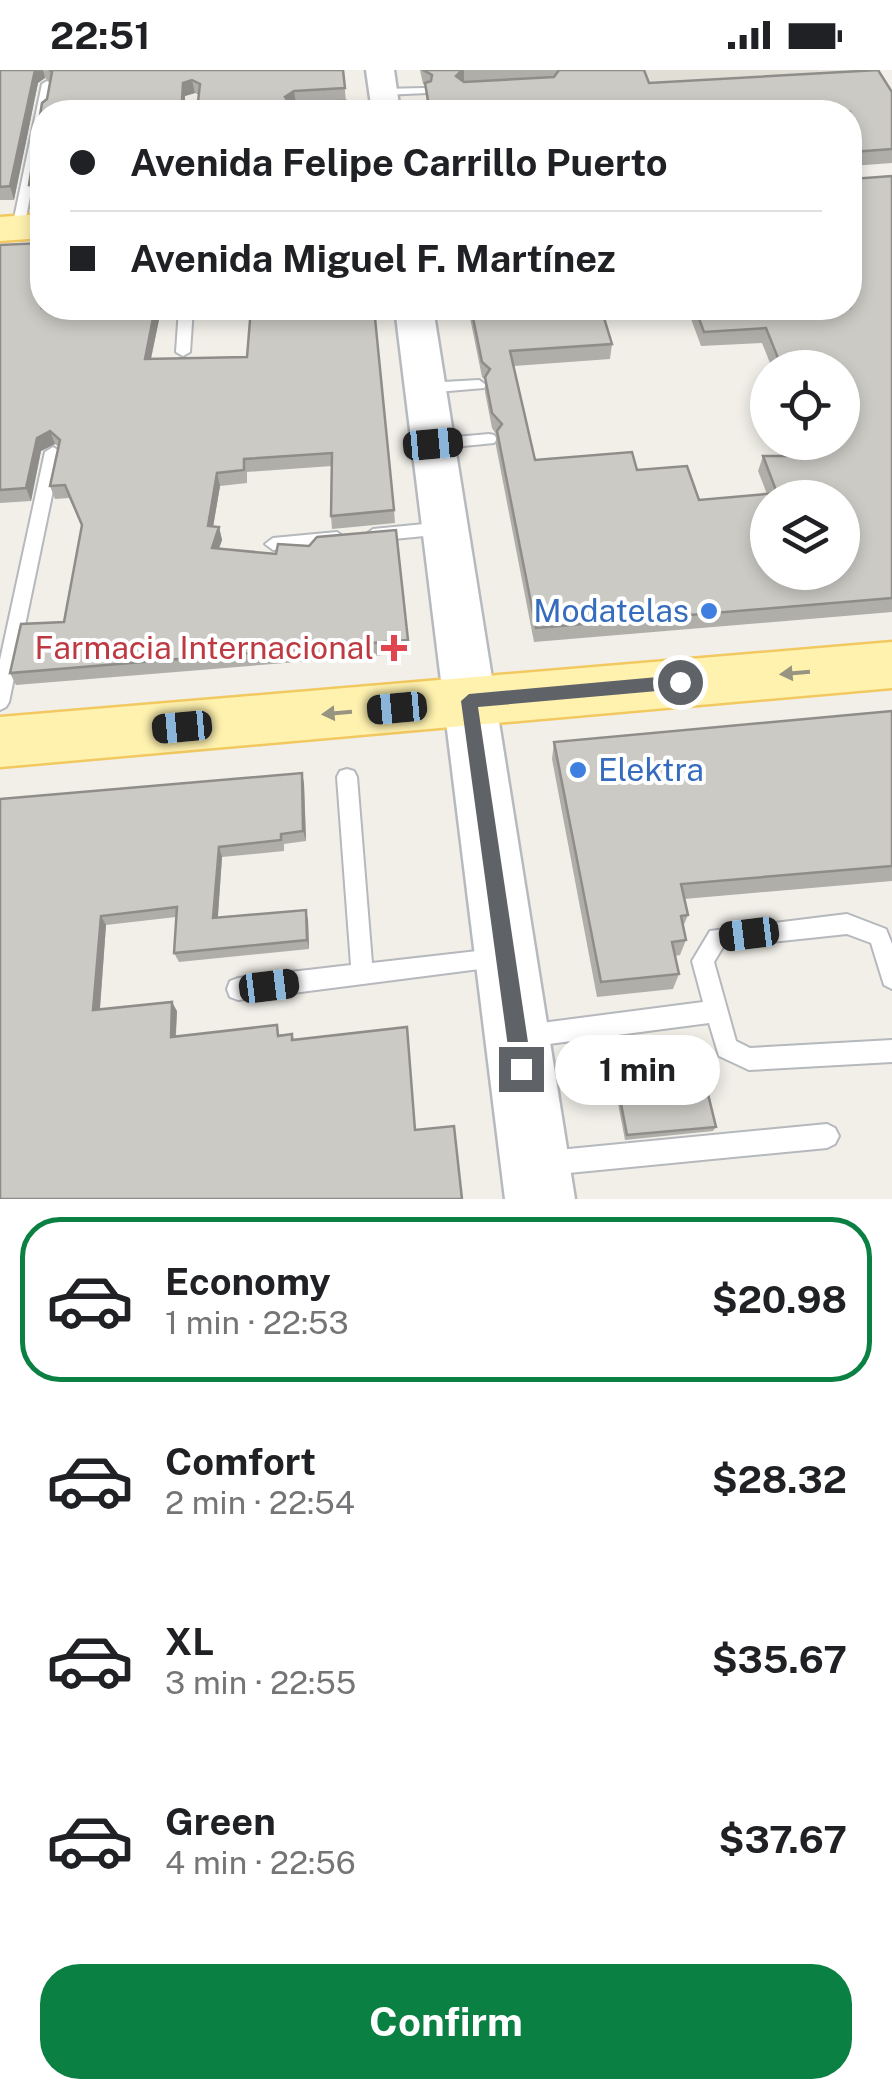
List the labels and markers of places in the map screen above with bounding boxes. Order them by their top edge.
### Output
place label: Modatelas [533,592,689,629]
marker: Modatelas [698,600,720,622]
place label: Farmacia Internacional [35,629,374,666]
marker: Farmacia Internacional [383,637,405,659]
place label: Elektra [598,751,704,788]
marker: Elektra [567,759,589,781]

